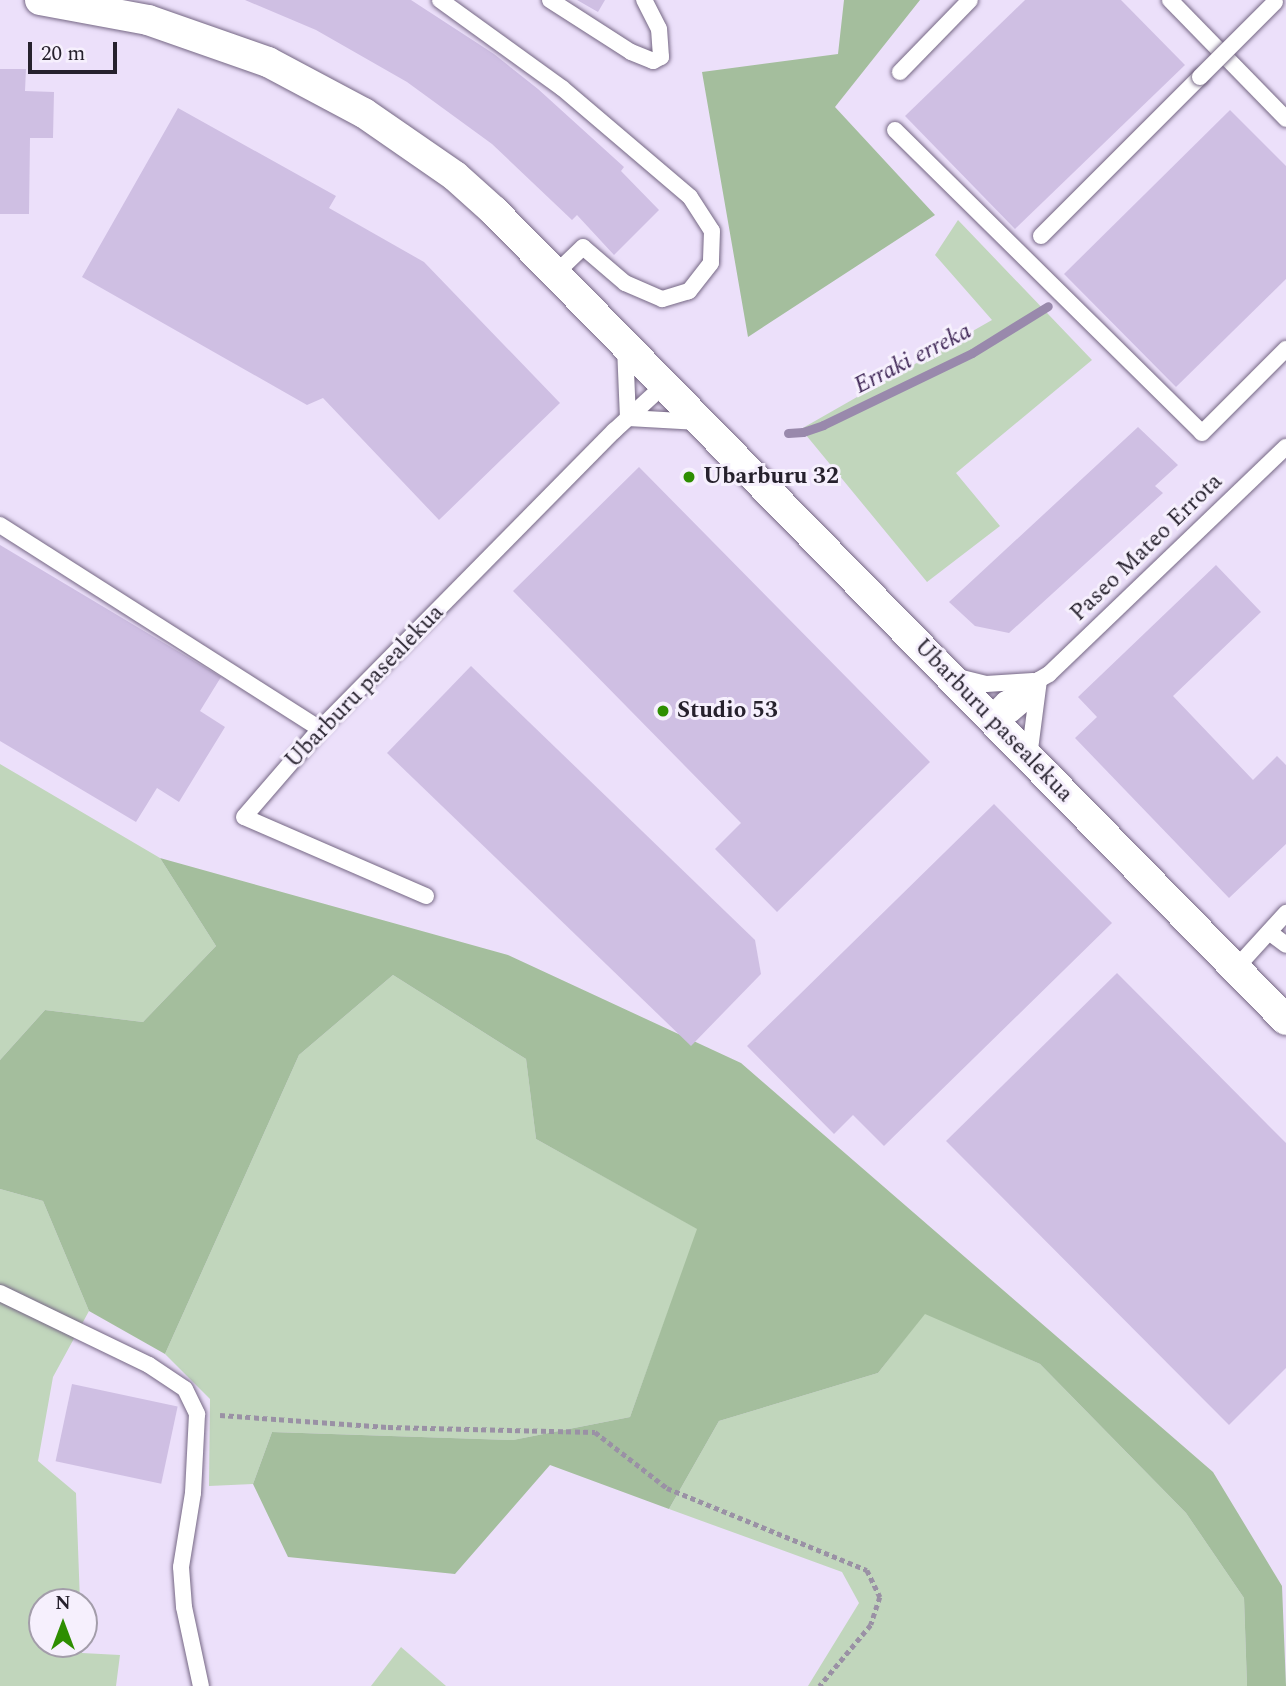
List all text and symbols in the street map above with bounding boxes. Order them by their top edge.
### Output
scale bar [32,28,121,72]
text: 20 m [41,38,85,70]
water label: Erraki erreka [850,317,976,401]
place label: Ubarburu 32 [703,463,839,491]
street label: Paseo Mateo Errota [1065,468,1229,628]
marker: Ubarburu 32 [681,469,697,485]
street label: Ubarburu pasealekua [280,600,450,774]
street label: Ubarburu pasealekua [908,634,1078,808]
place label: Studio 53 [677,697,778,725]
marker: Studio 53 [655,703,671,719]
north arrow [28,1588,98,1658]
text: N [55,1589,71,1618]

